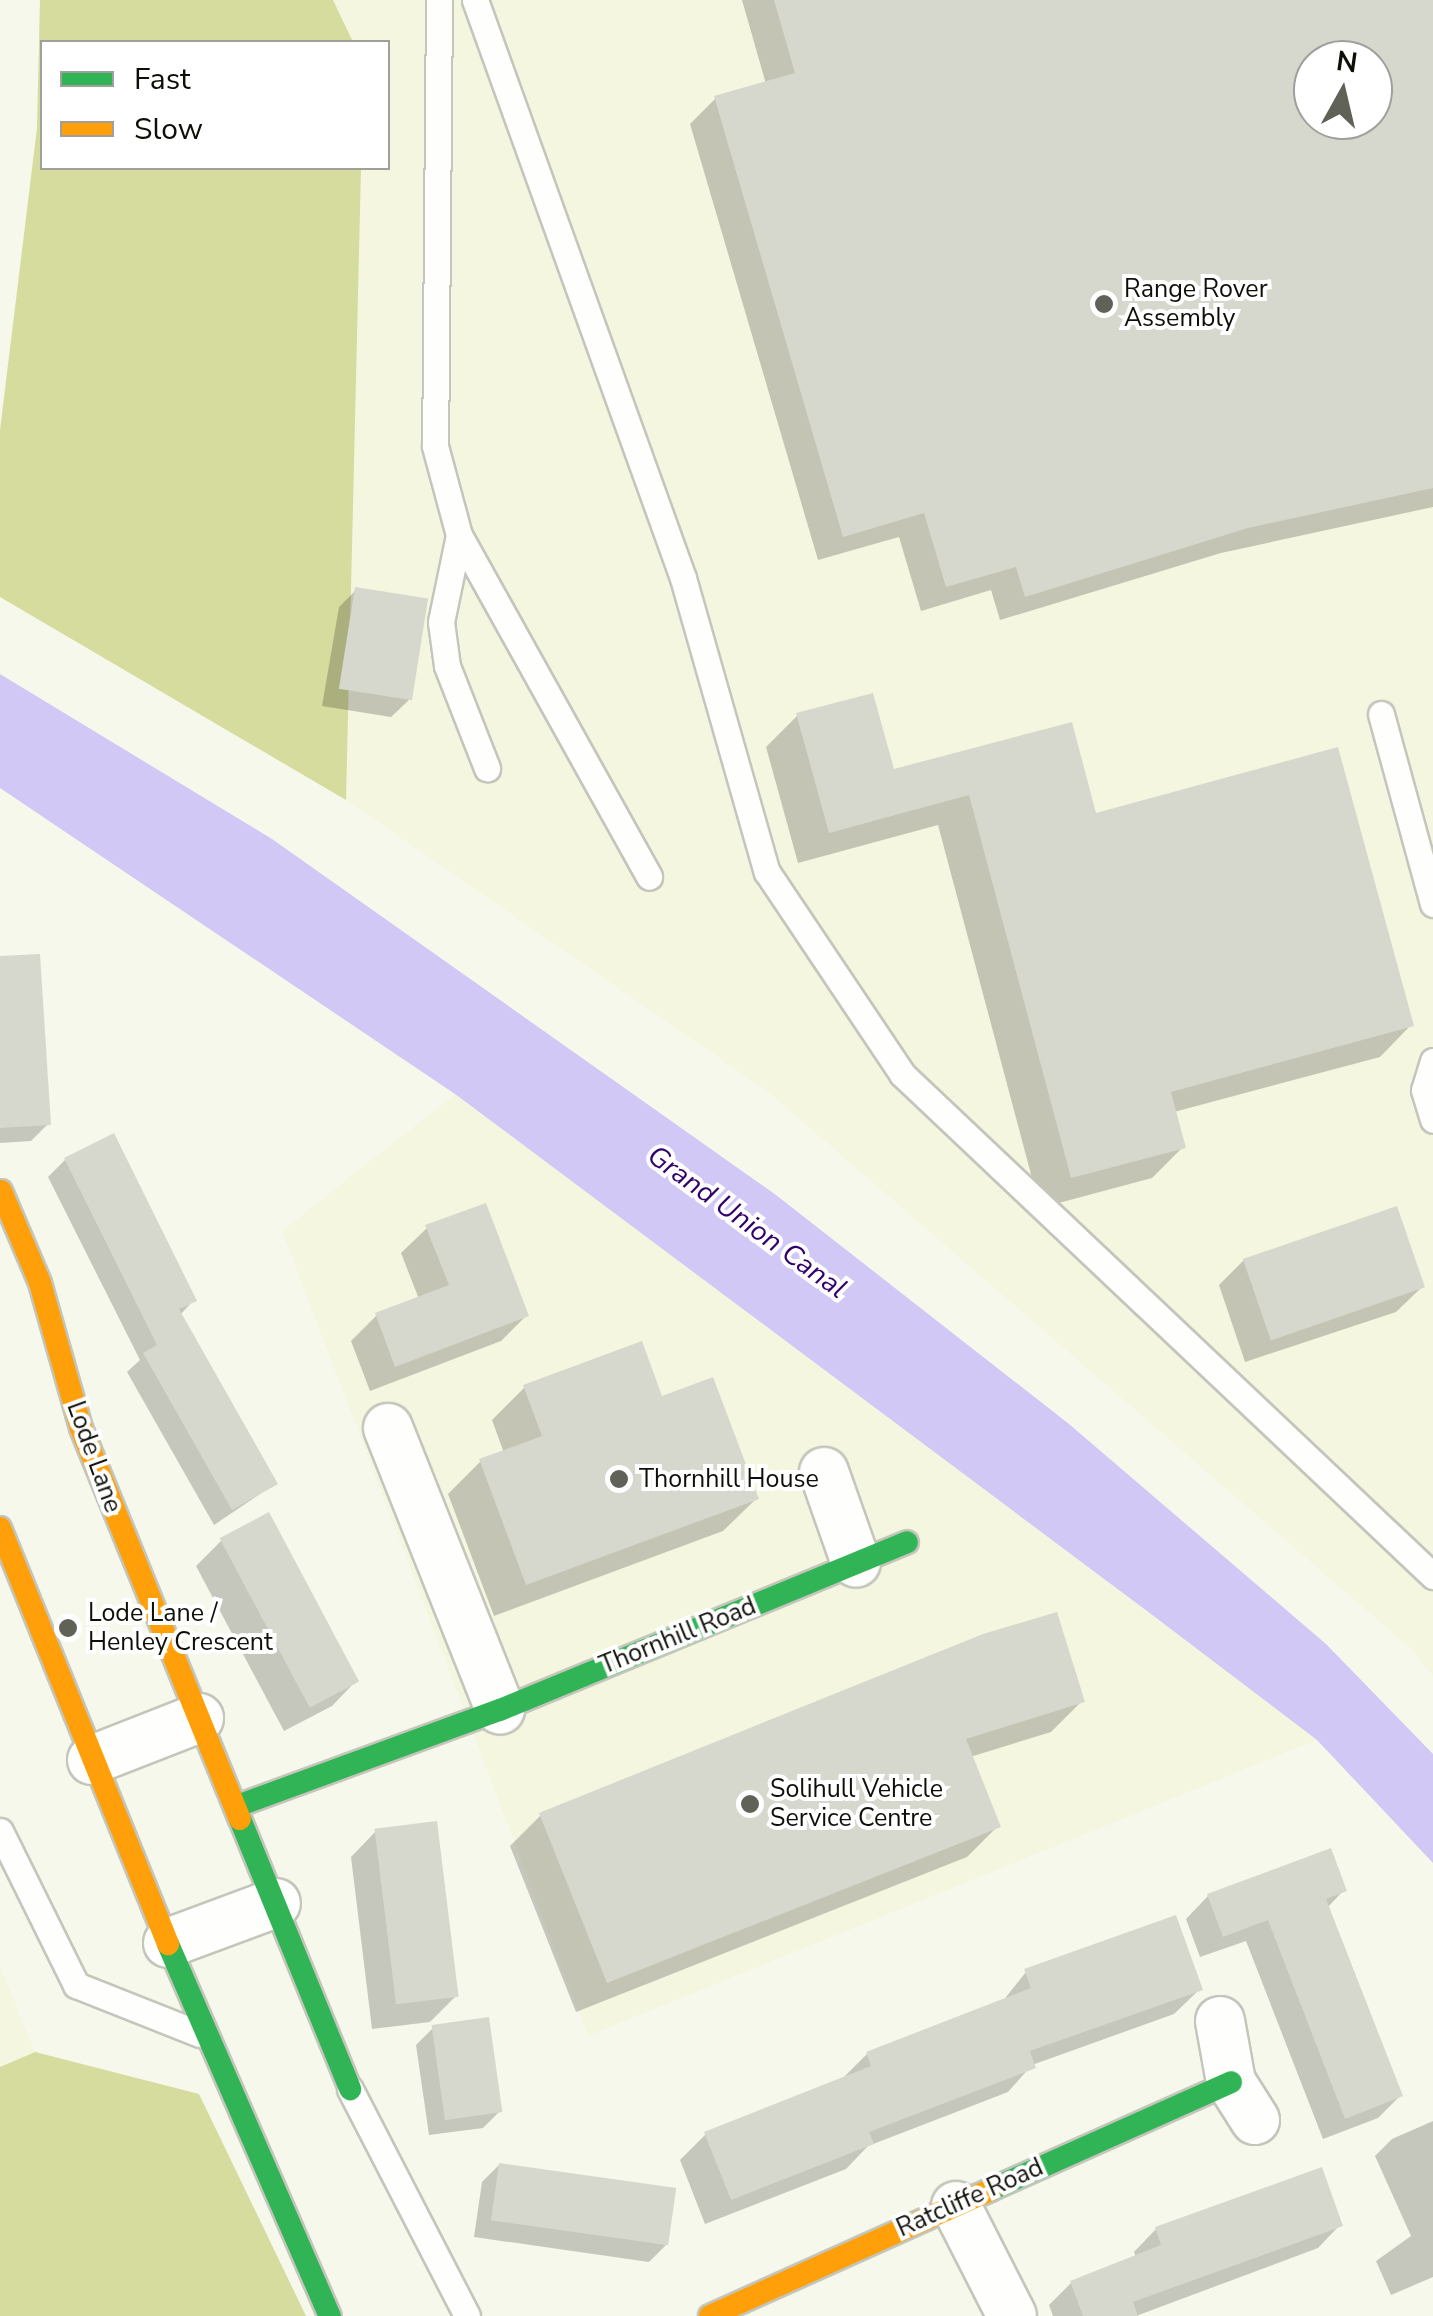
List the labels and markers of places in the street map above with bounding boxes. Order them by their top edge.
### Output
place label: Range Rover Assembly [1124,275,1268,334]
marker: Range Rover Assembly [1093,293,1115,315]
place label: Thornhill House [639,1464,819,1494]
marker: Thornhill House [608,1468,630,1490]
place label: Lode Lane / Henley Crescent [88,1599,273,1658]
marker: Lode Lane / Henley Crescent [57,1617,79,1639]
place label: Solihull Vehicle Service Centre [770,1775,943,1834]
marker: Solihull Vehicle Service Centre [739,1793,761,1815]

